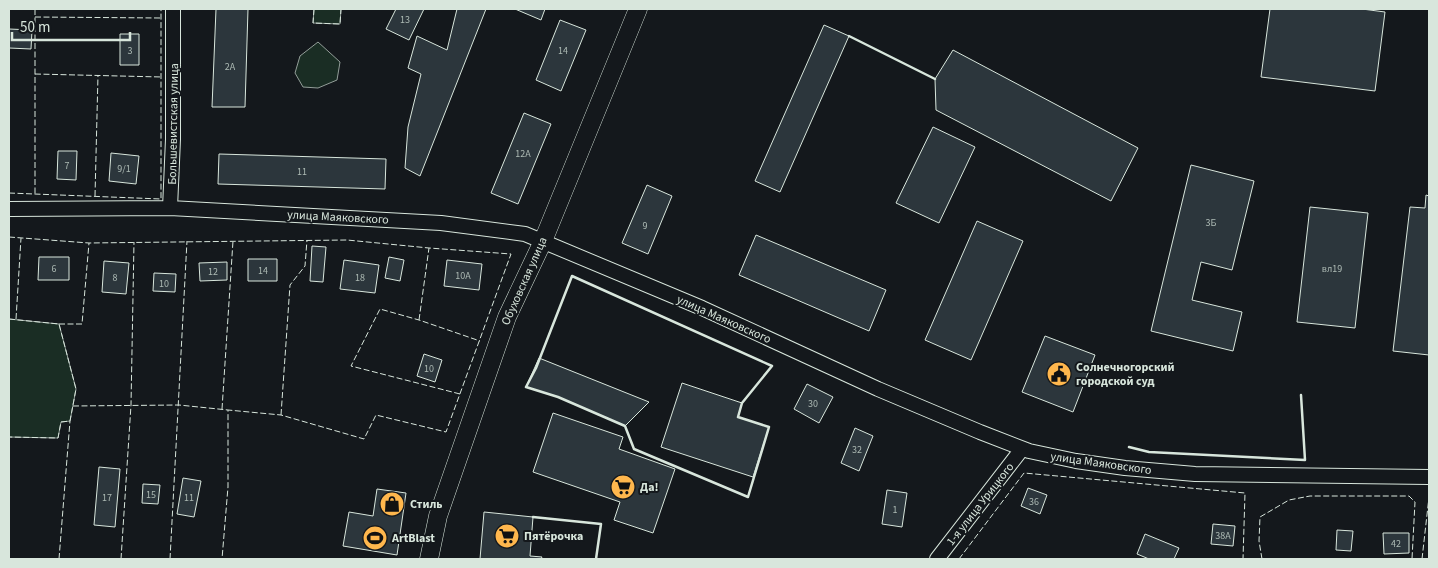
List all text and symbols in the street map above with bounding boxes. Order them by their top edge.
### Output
scale bar [12,10,130,42]
house number: 13 [400,13,410,27]
text: 50 m [20,17,50,38]
house number: 3 [128,44,133,58]
house number: 14 [558,44,568,58]
house number: 2А [225,60,236,74]
street label: Большевистская улица [164,63,183,185]
house number: 12А [515,147,531,161]
house number: 7 [65,159,70,173]
house number: 9/1 [117,162,131,176]
house number: 11 [297,165,307,179]
street label: улица Маяковского [287,206,389,229]
house number: 3Б [1206,216,1217,230]
house number: 9 [643,219,648,233]
street label: Обуховская улица [497,234,552,328]
house number: 6 [52,262,57,276]
house number: вл19 [1322,262,1342,276]
house number: 14 [258,264,268,278]
house number: 12 [208,265,218,279]
house number: 10А [455,269,471,283]
house number: 8 [113,271,118,285]
house number: 18 [355,271,365,285]
house number: 10 [159,277,169,291]
street label: улица Маяковского [674,291,774,348]
place label: Солнечногорский городской суд [1076,359,1174,390]
public building icon: Солнечногорский городской суд [1046,361,1072,387]
house number: 10 [424,362,434,376]
house number: 30 [808,397,818,411]
house number: 32 [852,443,862,457]
street label: улица Маяковского [1049,448,1153,479]
street label: 1-я улица Урицкого [943,459,1018,549]
supermarket icon: Да! [610,474,636,500]
place label: Да! [640,479,659,496]
house number: 15 [146,488,156,502]
house number: 17 [102,491,112,505]
house number: 11 [184,491,194,505]
shop icon: Стиль [379,491,405,517]
house number: 36 [1029,495,1039,509]
place label: Стиль [410,496,443,513]
house number: 1 [893,503,898,517]
supermarket icon: Пятёрочка [494,523,520,549]
sports icon: ArtBlast [362,525,388,551]
place label: Пятёрочка [524,528,583,545]
house number: 38А [1215,529,1231,543]
place label: ArtBlast [391,530,435,547]
house number: 42 [1391,537,1401,551]

